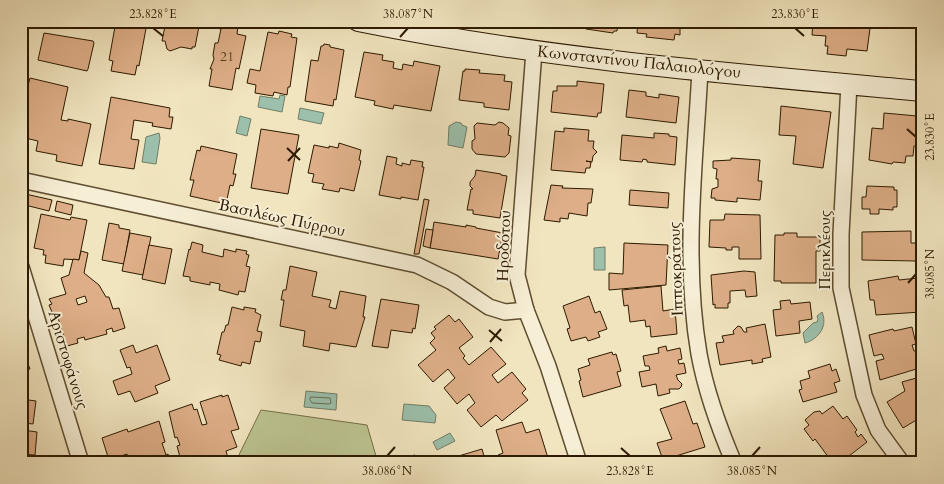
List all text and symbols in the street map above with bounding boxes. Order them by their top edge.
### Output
text: 23.828°E [129,6,177,22]
text: 38.087°N [383,6,434,22]
text: 23.830°E [771,6,819,22]
street label: Κωνσταντίνου Παλαιολόγου [536,40,742,84]
house number: 21 [220,47,234,66]
text: 23.830°E [922,113,938,161]
street label: Βασιλέως Πύρρου [217,194,347,242]
street label: Ηροδότου [492,210,516,282]
street label: Περικλέους [814,210,836,290]
street label: Ιπποκράτους [663,221,689,317]
text: 38.085°N [922,248,938,299]
street label: Αριστοφάνους [43,308,94,412]
text: 38.086°N [362,463,413,479]
text: 23.828°E [606,463,654,479]
text: 38.085°N [727,463,778,479]

